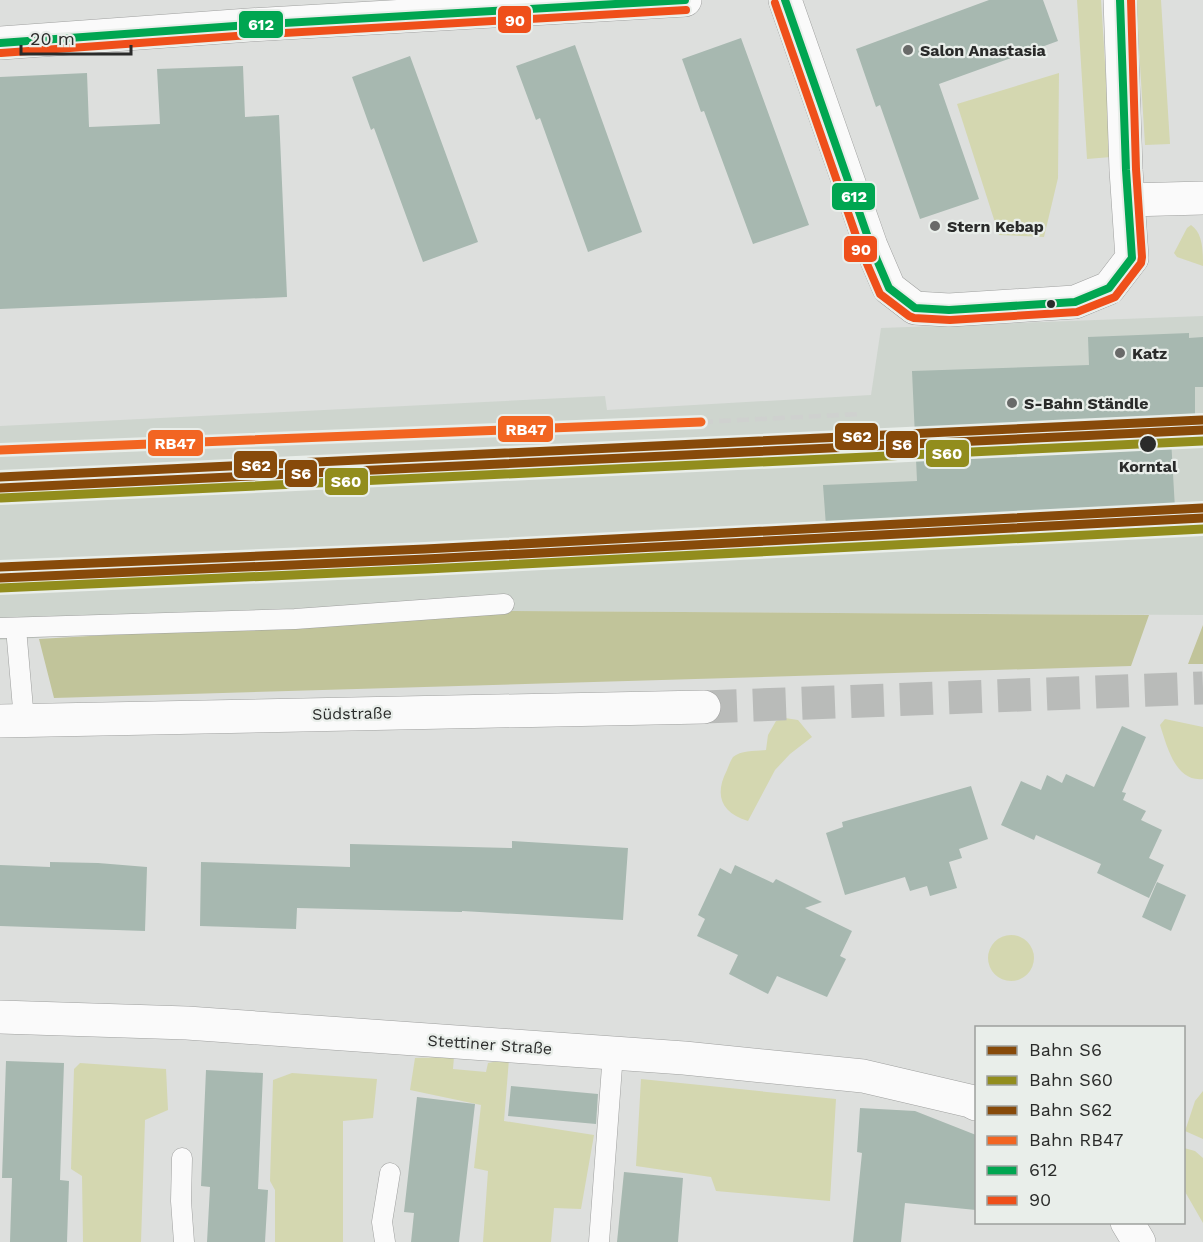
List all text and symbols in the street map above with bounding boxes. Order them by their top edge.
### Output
line badge: 90 [497,5,532,34]
line badge: 612 [238,10,284,39]
text: 90 [505,11,525,30]
text: 612 [248,15,274,34]
scale bar [21,18,130,56]
text: 20 m [30,28,75,49]
place label: Salon Anastasia [920,41,1047,60]
marker: Salon Anastasia [901,43,915,57]
line badge: 612 [831,182,876,211]
text: 612 [841,187,867,206]
place label: Stern Kebap [947,217,1044,236]
marker: Stern Kebap [928,219,942,233]
line badge: 90 [843,235,878,263]
text: 90 [851,240,871,259]
unlabelled marker [1045,298,1057,310]
place label: Katz [1132,344,1167,363]
marker: Katz [1113,346,1127,360]
place label: S-Bahn Ständle [1024,394,1149,413]
marker: S-Bahn Ständle [1005,396,1019,410]
line badge: RB47 [497,415,554,443]
text: RB47 [505,420,547,439]
line badge: S62 [834,422,879,451]
text: S62 [842,427,872,446]
line badge: RB47 [147,429,204,457]
line badge: S6 [885,430,919,459]
text: RB47 [154,434,196,453]
marker: Korntal [1138,434,1158,454]
text: S6 [892,435,912,454]
line badge: S60 [925,439,970,468]
text: S60 [932,444,962,463]
line badge: S62 [233,450,278,479]
text: S62 [241,456,271,475]
place label: Korntal [1119,457,1178,476]
line badge: S6 [284,459,318,488]
text: S6 [291,464,311,483]
line badge: S60 [324,467,369,496]
text: S60 [331,472,361,491]
street label: Südstraße [312,703,392,724]
legend [975,1026,1185,1224]
street label: Stettiner Straße [427,1031,553,1058]
text: Bahn S6 [1029,1039,1102,1060]
text: Bahn S60 [1029,1069,1113,1090]
text: Bahn S62 [1029,1099,1112,1120]
text: Bahn RB47 [1029,1129,1123,1150]
text: 612 [1029,1159,1057,1180]
text: 90 [1029,1189,1051,1210]

